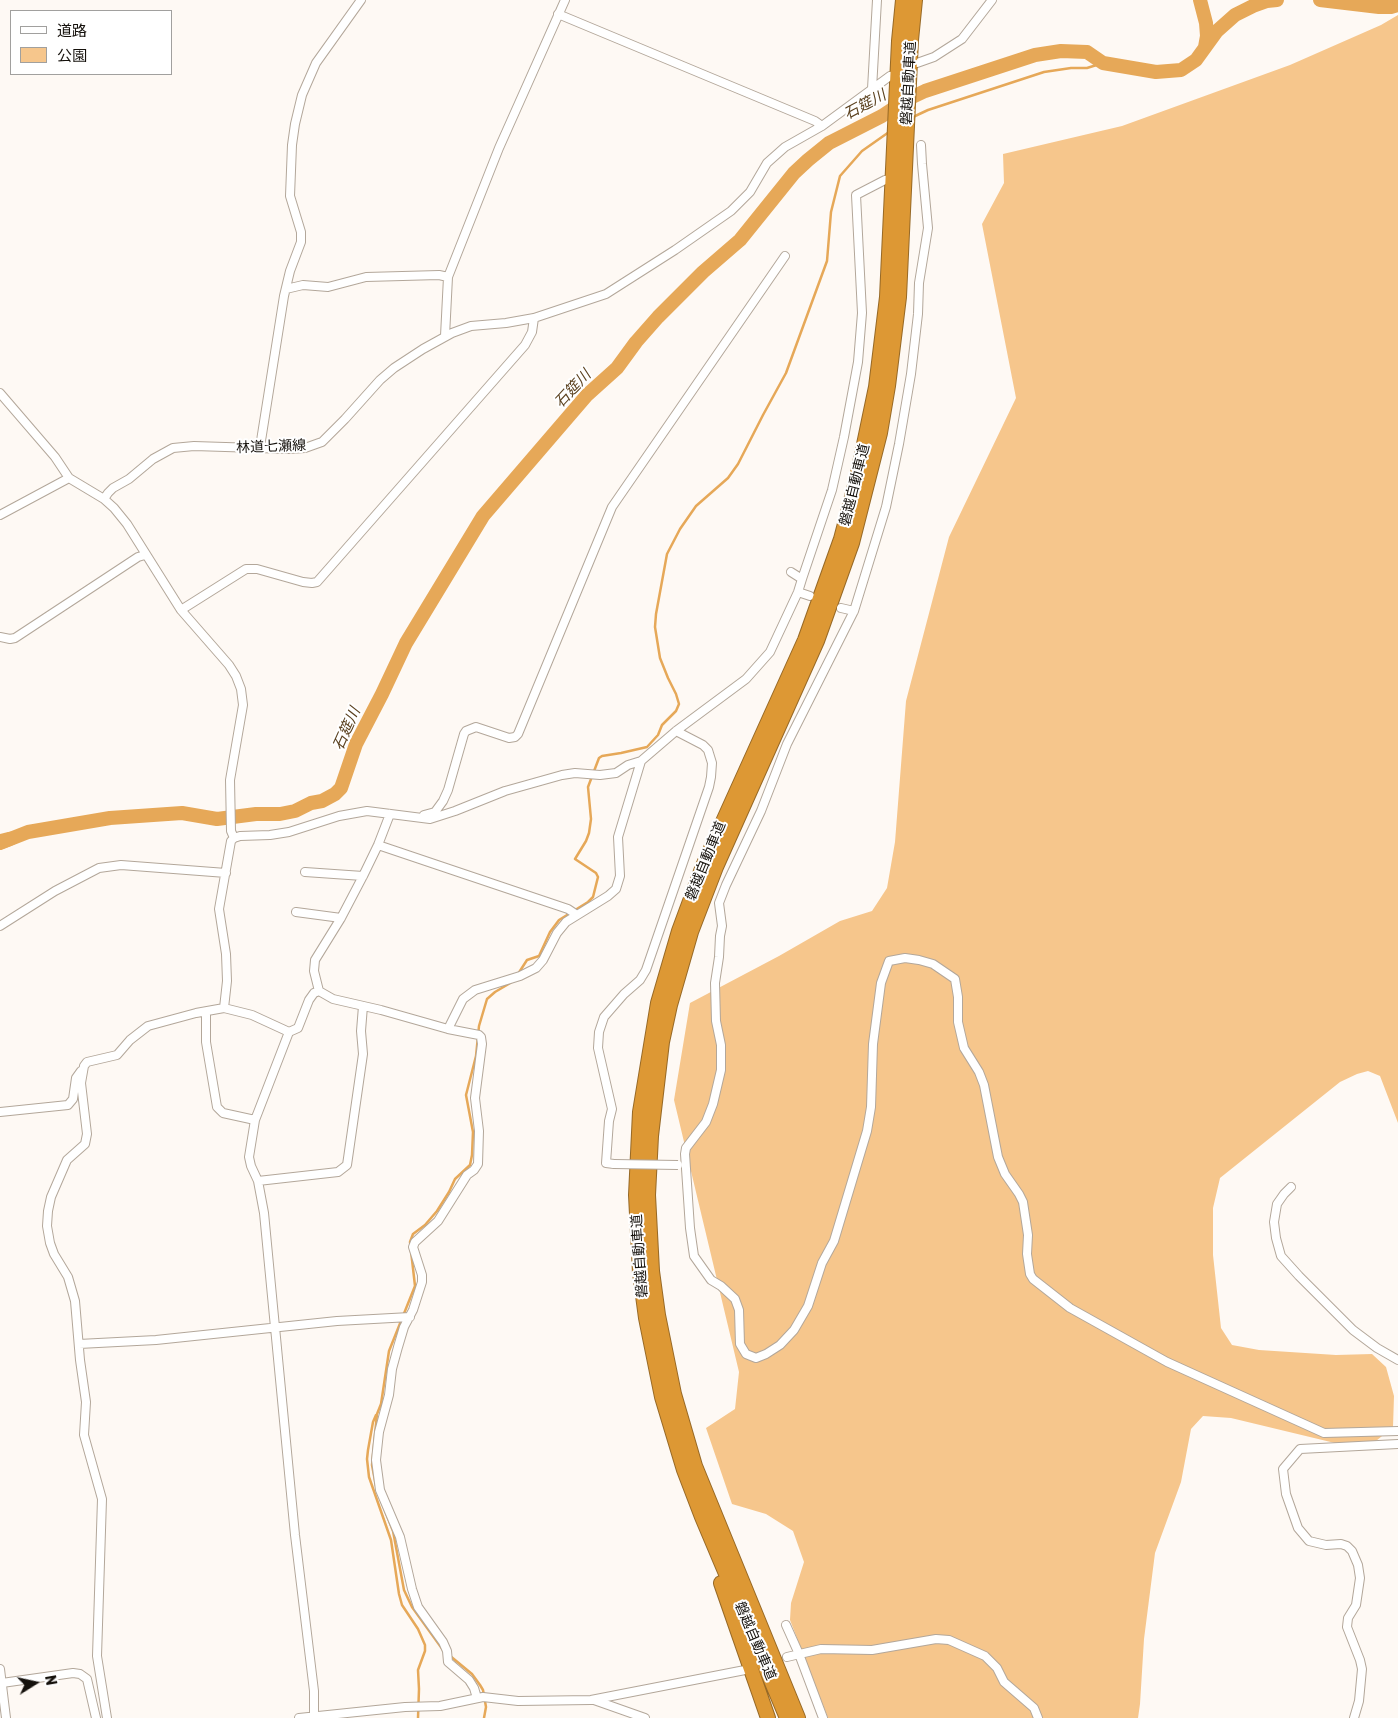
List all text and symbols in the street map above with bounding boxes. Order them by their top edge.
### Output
legend [10,10,172,75]
text: 道路 [57,22,87,40]
street label: 磐越自動車道 [898,41,920,125]
text: 公園 [57,47,87,65]
water label: 石筵川 [841,86,889,124]
water label: 石筵川 [551,366,595,412]
street label: 林道七瀬線 [236,437,306,457]
street label: 磐越自動車道 [837,442,873,528]
water label: 石筵川 [330,705,364,753]
street label: 磐越自動車道 [682,819,730,903]
street label: 磐越自動車道 [629,1214,651,1298]
street label: 磐越自動車道 [731,1599,779,1683]
north arrow [10,1658,60,1708]
text: N [41,1674,60,1687]

